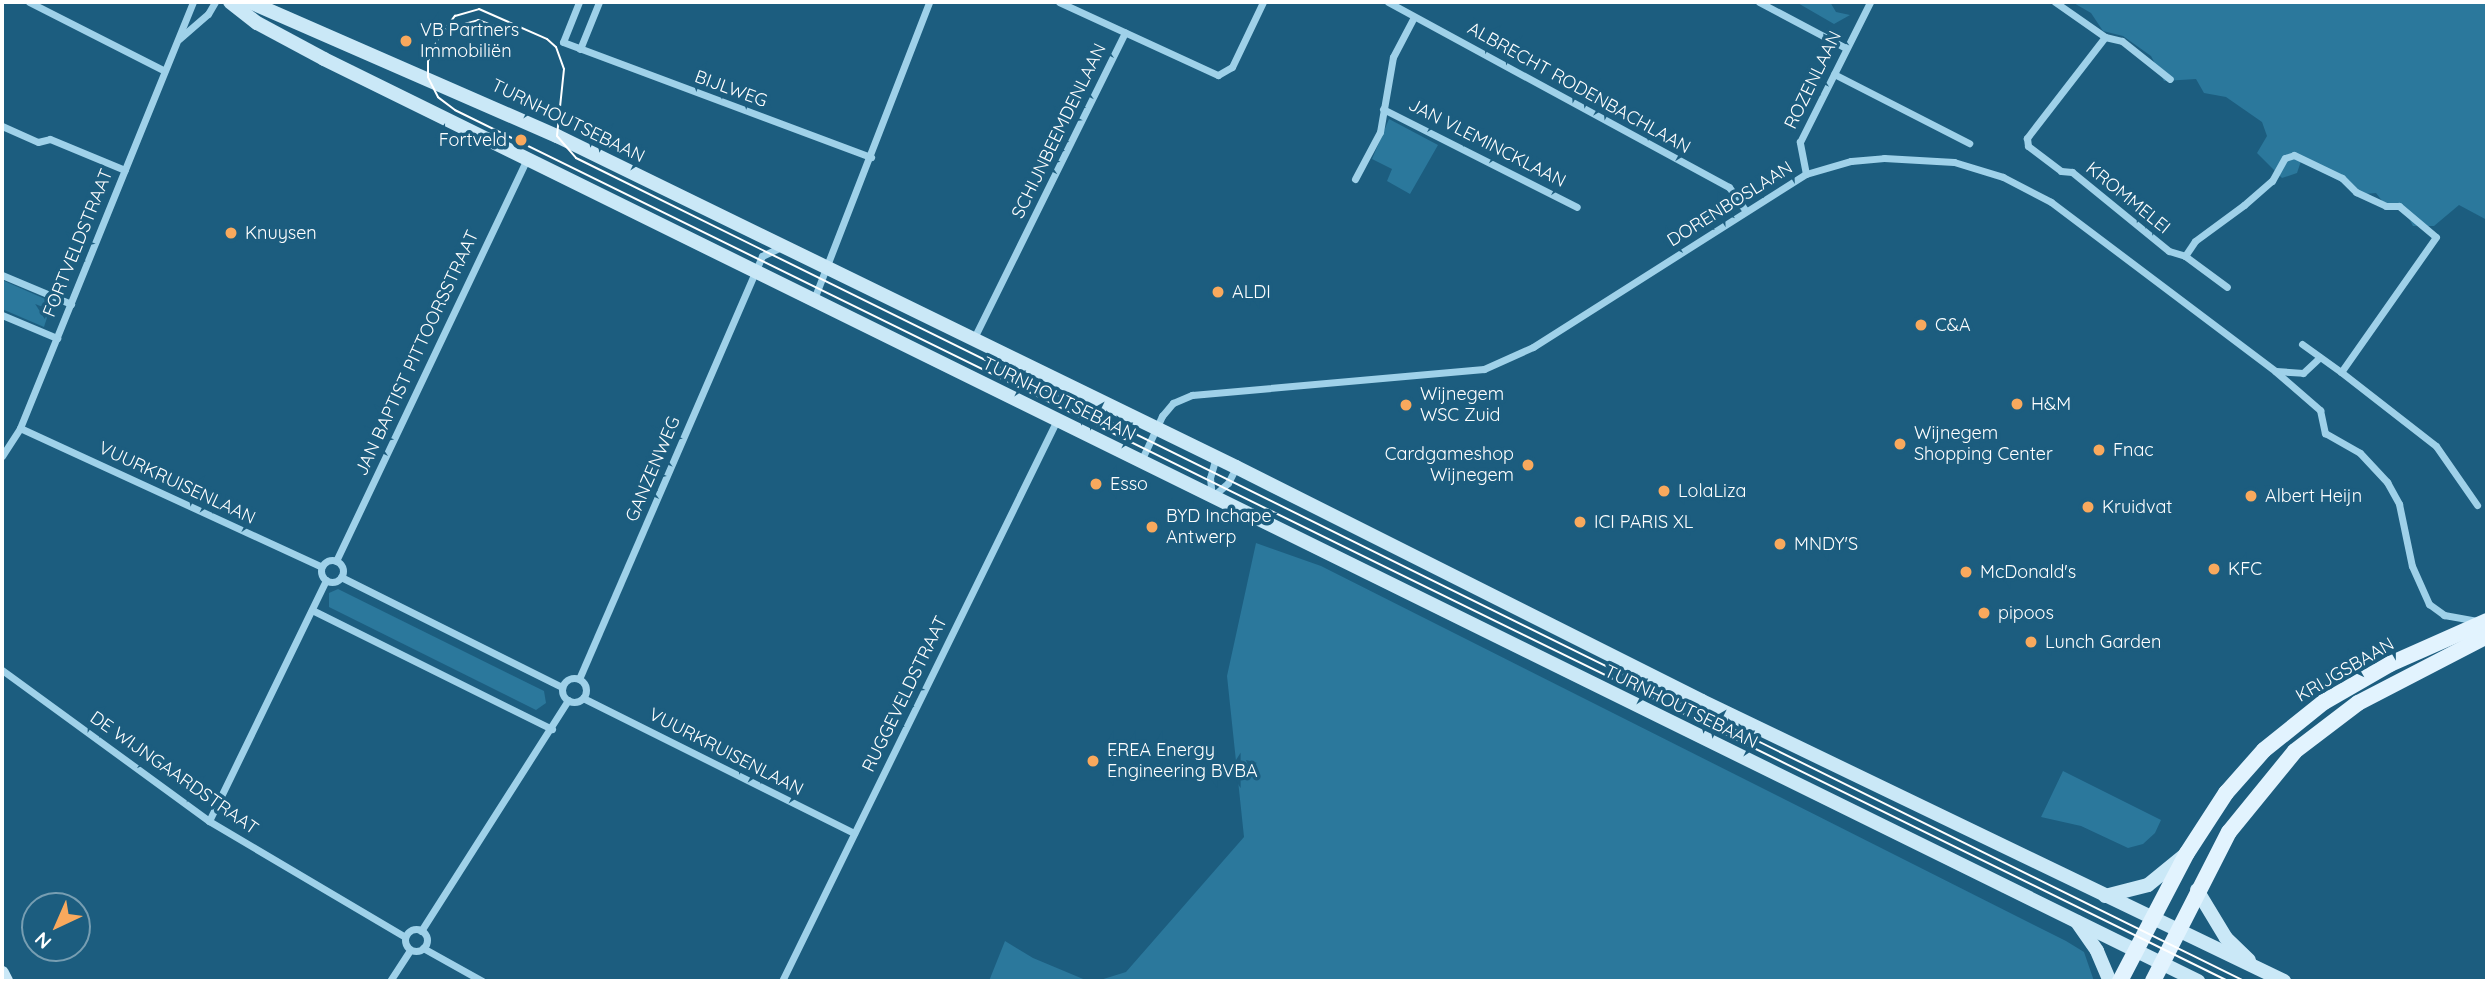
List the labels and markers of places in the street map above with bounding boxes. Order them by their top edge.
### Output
place label: VB Partners Immobiliën [420,20,519,62]
marker: VB Partners Immobiliën [398,33,414,49]
place label: Fortveld [439,129,507,151]
marker: Fortveld [513,132,529,148]
place label: Knuysen [245,222,317,244]
marker: Knuysen [223,225,239,241]
place label: ALDI [1232,281,1271,303]
marker: ALDI [1210,284,1226,300]
place label: C&A [1935,314,1971,336]
marker: C&A [1913,317,1929,333]
place label: Wijnegem WSC Zuid [1420,384,1504,426]
place label: H&M [2031,393,2071,415]
marker: H&M [2009,396,2025,412]
marker: Wijnegem WSC Zuid [1398,397,1414,413]
place label: Wijnegem Shopping Center [1914,423,2053,466]
marker: Wijnegem Shopping Center [1892,436,1908,452]
place label: Fnac [2113,439,2154,461]
marker: Fnac [2091,442,2107,458]
place label: Cardgameshop Wijnegem [1385,444,1514,486]
marker: Cardgameshop Wijnegem [1520,457,1536,473]
place label: Esso [1110,473,1148,495]
marker: Esso [1088,476,1104,492]
place label: LolaLiza [1678,480,1746,502]
marker: LolaLiza [1656,483,1672,499]
place label: Albert Heijn [2265,485,2362,507]
marker: Albert Heijn [2243,488,2259,504]
place label: Kruidvat [2102,496,2172,518]
marker: Kruidvat [2080,499,2096,515]
place label: BYD Inchape Antwerp [1166,506,1272,548]
place label: ICI PARIS XL [1594,511,1693,533]
marker: ICI PARIS XL [1572,514,1588,530]
marker: BYD Inchape Antwerp [1144,519,1160,535]
place label: MNDY'S [1794,533,1858,555]
marker: MNDY'S [1772,536,1788,552]
place label: KFC [2228,558,2262,580]
place label: McDonald's [1980,561,2076,583]
marker: KFC [2206,561,2222,577]
marker: McDonald's [1958,564,1974,580]
place label: pipoos [1998,602,2054,624]
marker: pipoos [1976,605,1992,621]
place label: Lunch Garden [2045,631,2161,653]
marker: Lunch Garden [2023,634,2039,650]
place label: EREA Energy Engineering BVBA [1107,740,1258,782]
marker: EREA Energy Engineering BVBA [1085,753,1101,769]

